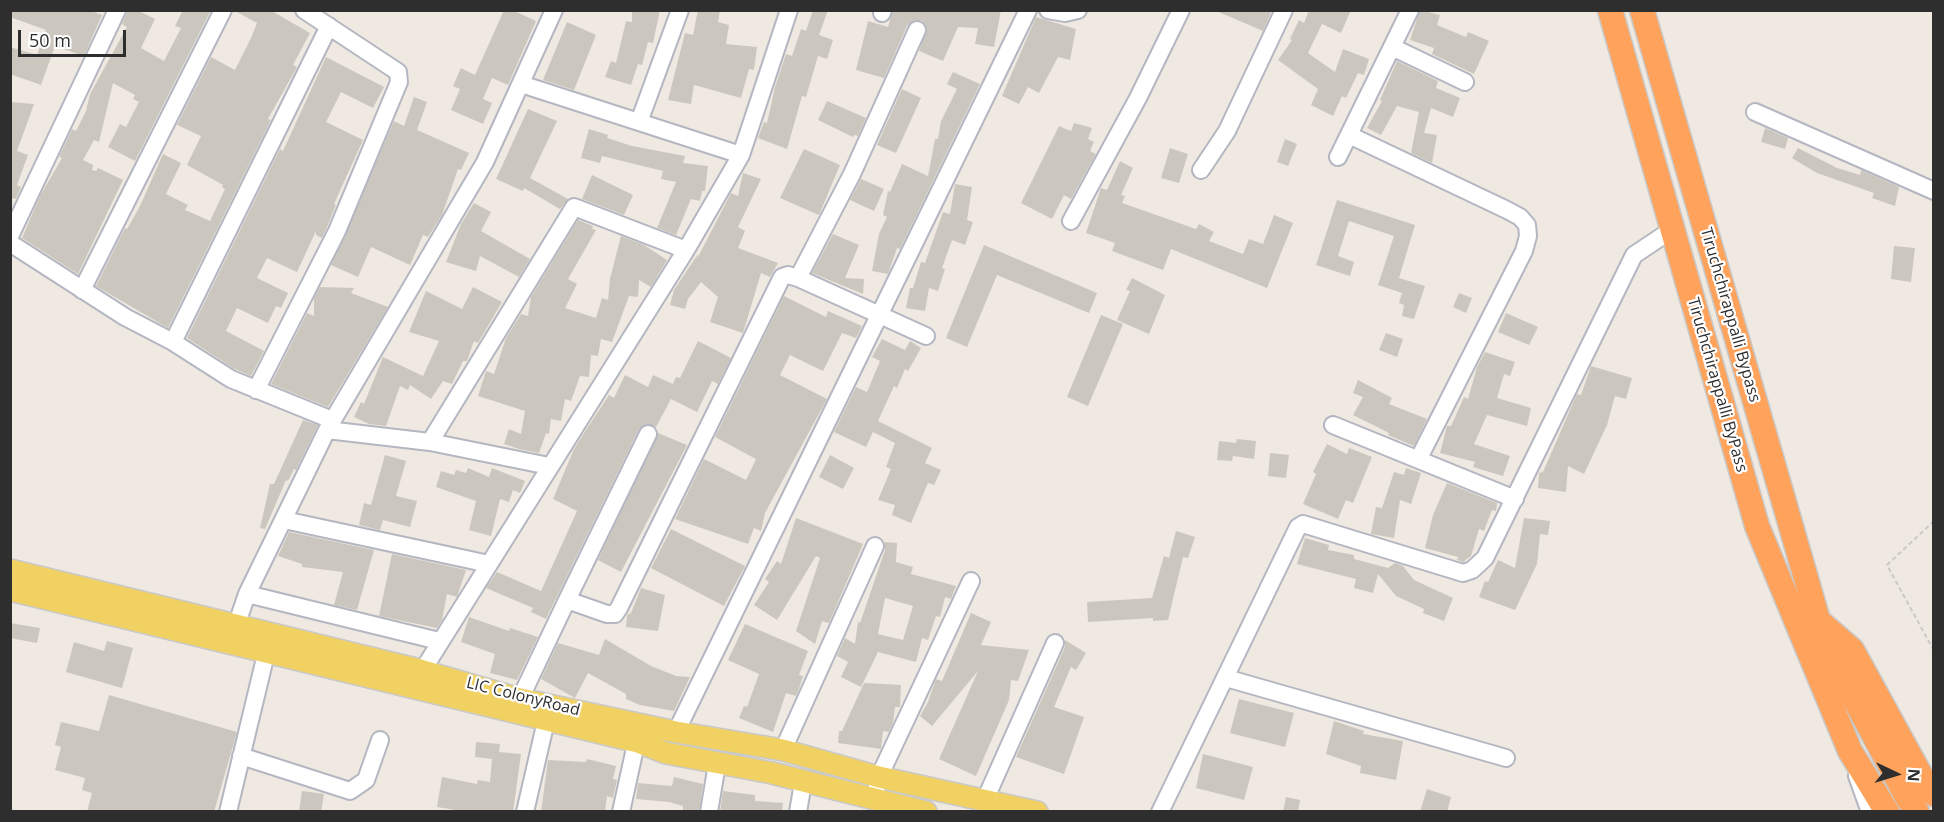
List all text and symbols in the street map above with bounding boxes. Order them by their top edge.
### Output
scale bar [21,18,129,56]
text: 50 m [29,28,71,52]
street label: Tiruchchirappalli Bypass [1696,226,1764,404]
street label: Tiruchchirappalli ByPass [1683,296,1751,474]
street label: LIC ColonyRoad [464,674,582,720]
north arrow [1866,744,1926,804]
text: N [1903,768,1925,783]

